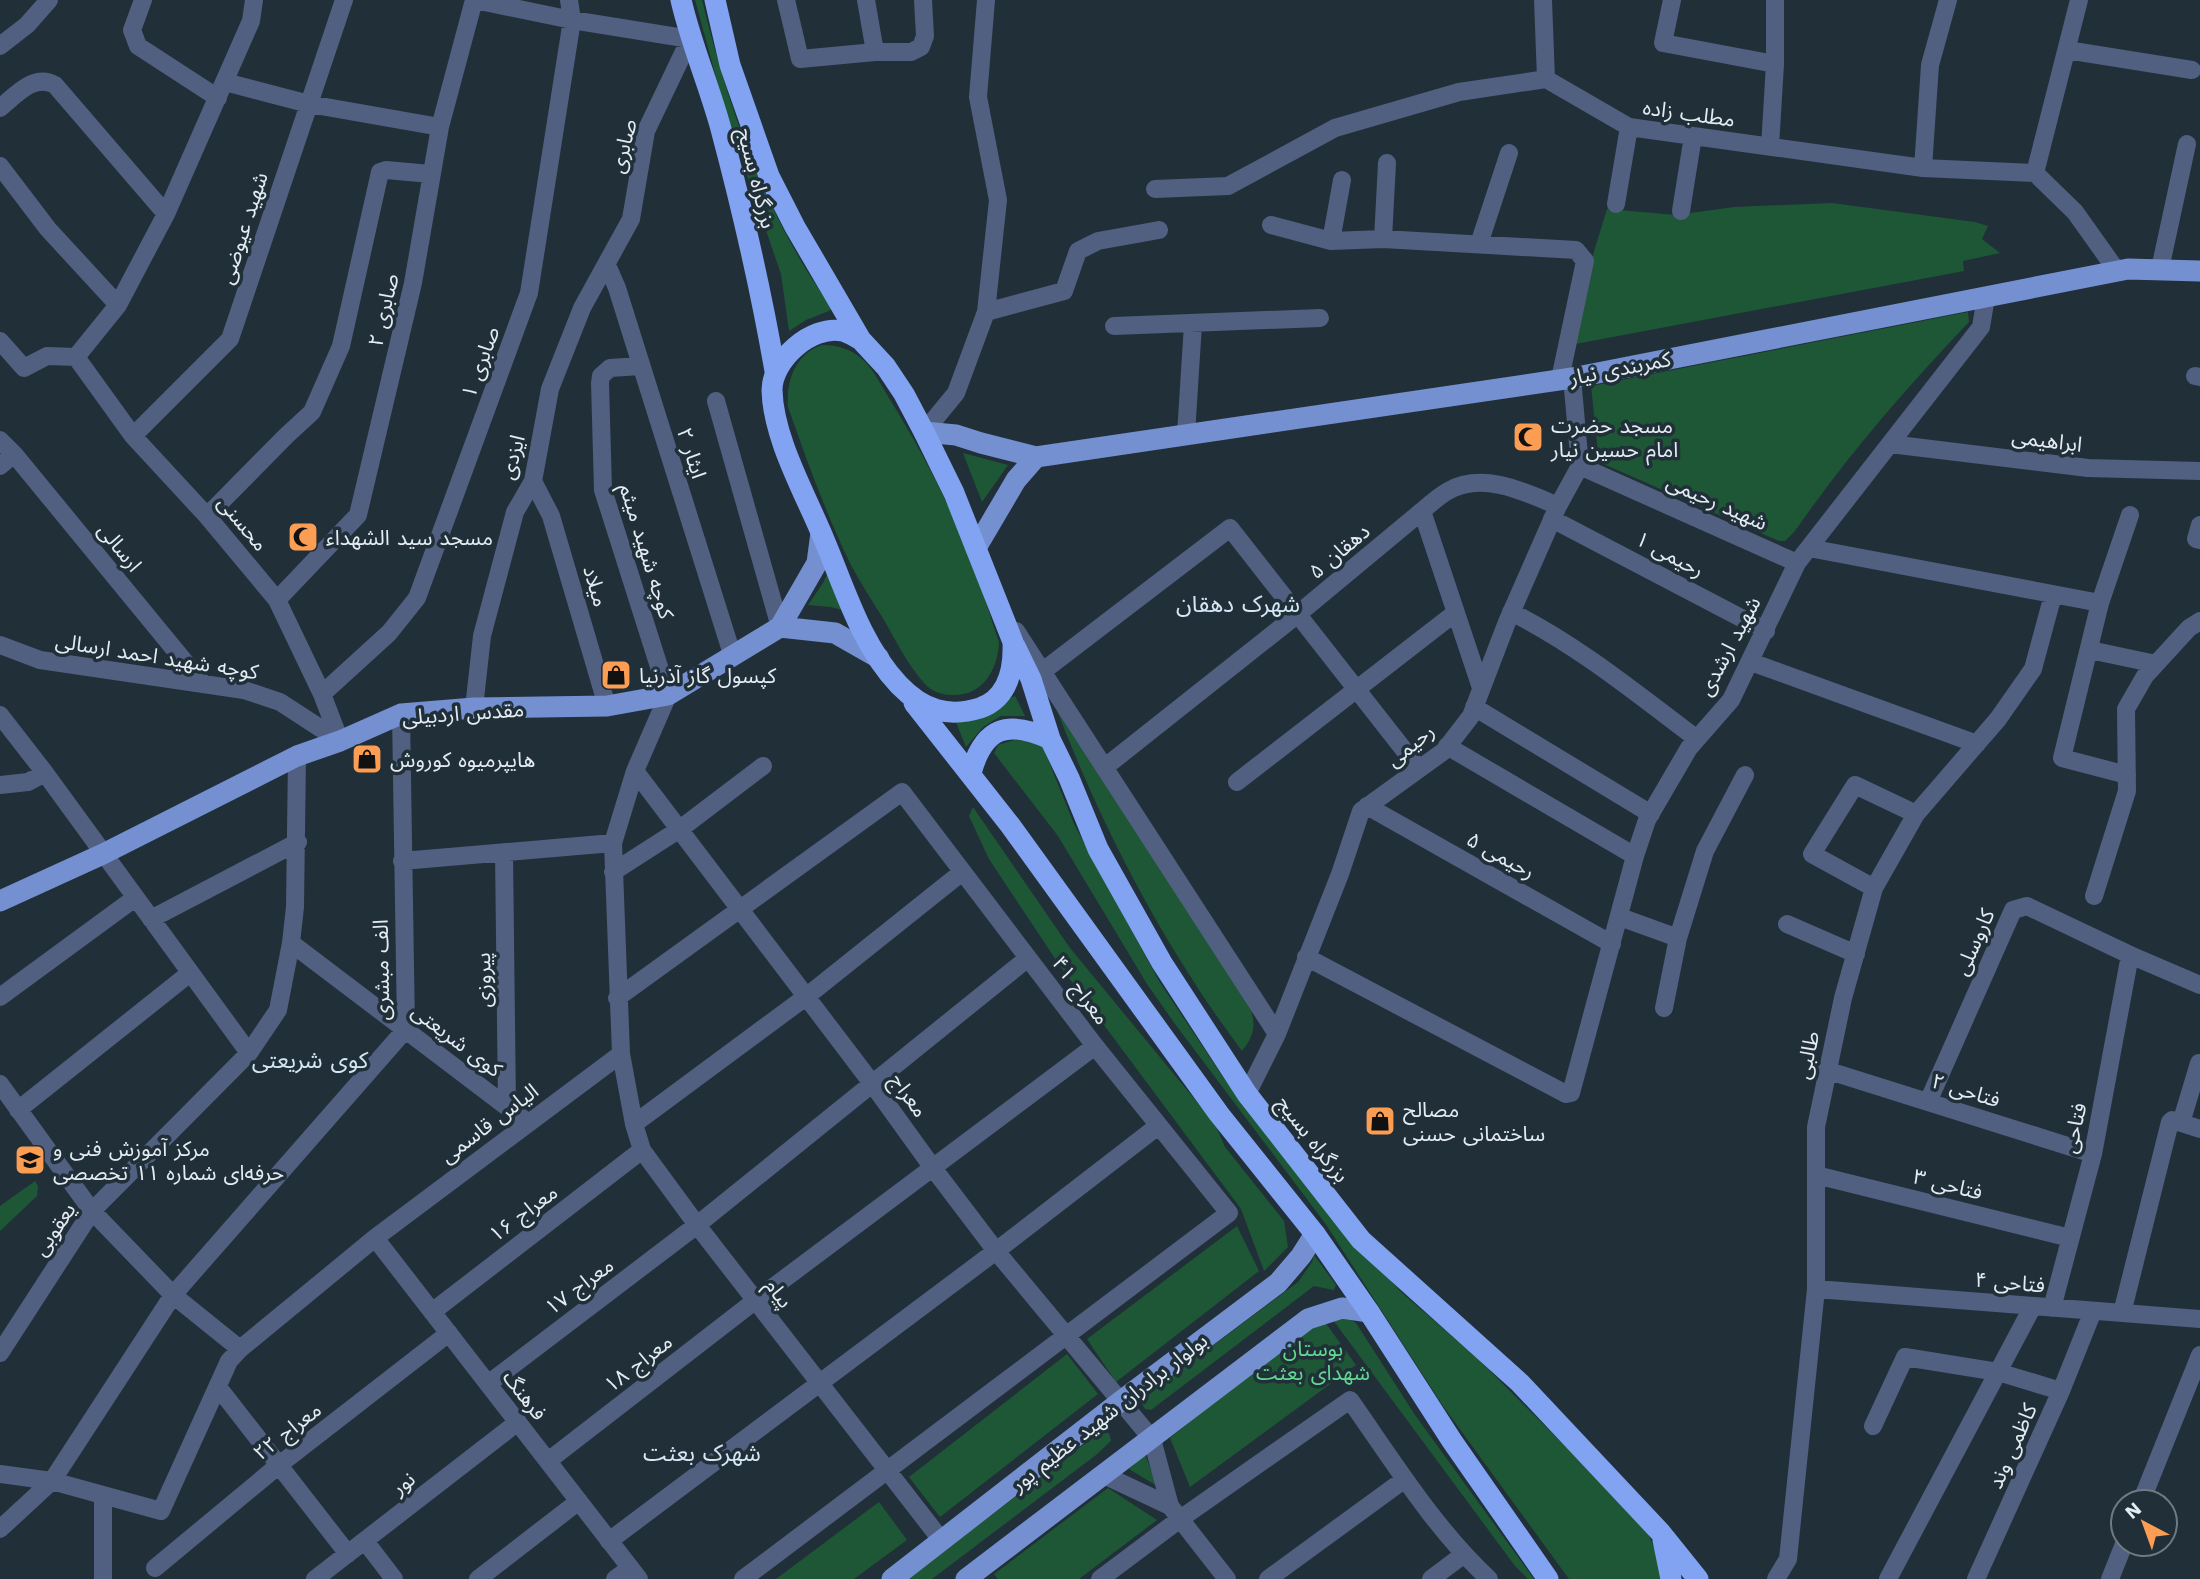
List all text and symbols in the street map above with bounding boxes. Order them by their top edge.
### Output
street label: مطلب زاده [1641,94,1737,132]
street label: صابری [604,116,642,176]
street label: بزرگراه بسیج [730,125,782,232]
street label: شهید عیوضی [213,169,273,287]
street label: صابری ۲ [362,271,404,349]
street label: صابری ۱ [456,323,504,401]
street label: کمربندی نیار [1566,346,1673,390]
place label: مسجد حضرت امام حسین نیار [1550,413,1678,466]
mosque icon: مسجد حضرت امام حسین نیار [1511,420,1545,454]
street label: ابراهیمی [2010,423,2084,457]
street label: ایثار ۲ [672,424,712,482]
street label: ایزدی [494,432,530,482]
street label: شهید رحیمی [1663,469,1771,535]
street label: کوچه شهید میثم [612,480,680,623]
street label: محسنی [213,490,273,556]
street label: ارسالی [93,518,147,576]
street label: دهقان ۵ [1303,518,1375,584]
mosque icon: مسجد سید الشهداء [286,520,320,554]
place label: مسجد سید الشهداء [326,525,493,550]
street label: رحیمی ۱ [1632,526,1708,582]
street label: میلاد [578,563,614,609]
district label: شهرک دهقان [1176,591,1300,618]
street label: شهید ارشدی [1692,592,1766,700]
street label: کوچه شهید احمد ارسالی [54,628,261,685]
shop icon: کپسول گاز آذرنیا [599,658,633,692]
place label: کپسول گاز آذرنیا [639,663,777,689]
street label: مقدس اردبیلی [401,696,525,730]
street label: رحیمی [1381,718,1439,772]
shop icon: هایپرمیوه کوروش [350,742,384,776]
place label: هایپرمیوه کوروش [390,747,535,773]
street label: رحیمی ۵ [1463,826,1539,884]
street label: کاروسلی [1948,905,2000,979]
street label: الف مبشری [368,919,394,1021]
street label: معراج ۴۱ [1045,951,1115,1031]
street label: پیروزی [470,952,497,1008]
street label: کوی شریعتی [407,998,507,1082]
street label: طالبی [1790,1029,1824,1081]
district label: کوی شریعتی [252,1047,369,1074]
street label: معراج [882,1068,933,1124]
street label: فتاحی ۲ [1929,1068,2003,1112]
street label: الیاس قاسمی [435,1078,543,1168]
street label: بزرگراه بسیج [1269,1091,1355,1189]
place label: مصالح ساختمانی حسنی [1403,1097,1545,1146]
street label: فتاحی [2056,1100,2092,1156]
shop icon: مصالح ساختمانی حسنی [1363,1104,1397,1138]
place label: مرکز آموزش فنی و حرفه‌ای شماره ۱۱ تخصصی [53,1136,284,1185]
school or university icon: مرکز آموزش فنی و حرفه‌ای شماره ۱۱ تخصصی [13,1143,47,1177]
street label: فتاحی ۳ [1911,1163,1985,1205]
street label: معراج ۱۶ [484,1179,564,1249]
street label: یعقوبی [27,1198,81,1260]
street label: معراج ۱۷ [540,1252,620,1322]
street label: فتاحی ۴ [1974,1266,2046,1298]
street label: پیام [757,1273,798,1315]
street label: بولوار برادران شهید عظیم‌ پور [1005,1328,1214,1499]
street label: معراج ۱۸ [599,1329,679,1400]
park label: بوستان شهدای بعثت [1256,1336,1370,1385]
street label: فرهنگ [498,1365,552,1425]
street label: معراج ۲۲ [248,1397,328,1468]
street label: کاظمی وند [1982,1400,2042,1492]
district label: شهرک بعثت [643,1440,761,1467]
street label: نور [385,1466,420,1501]
north arrow [2109,1488,2179,1558]
text: N [2120,1497,2146,1524]

